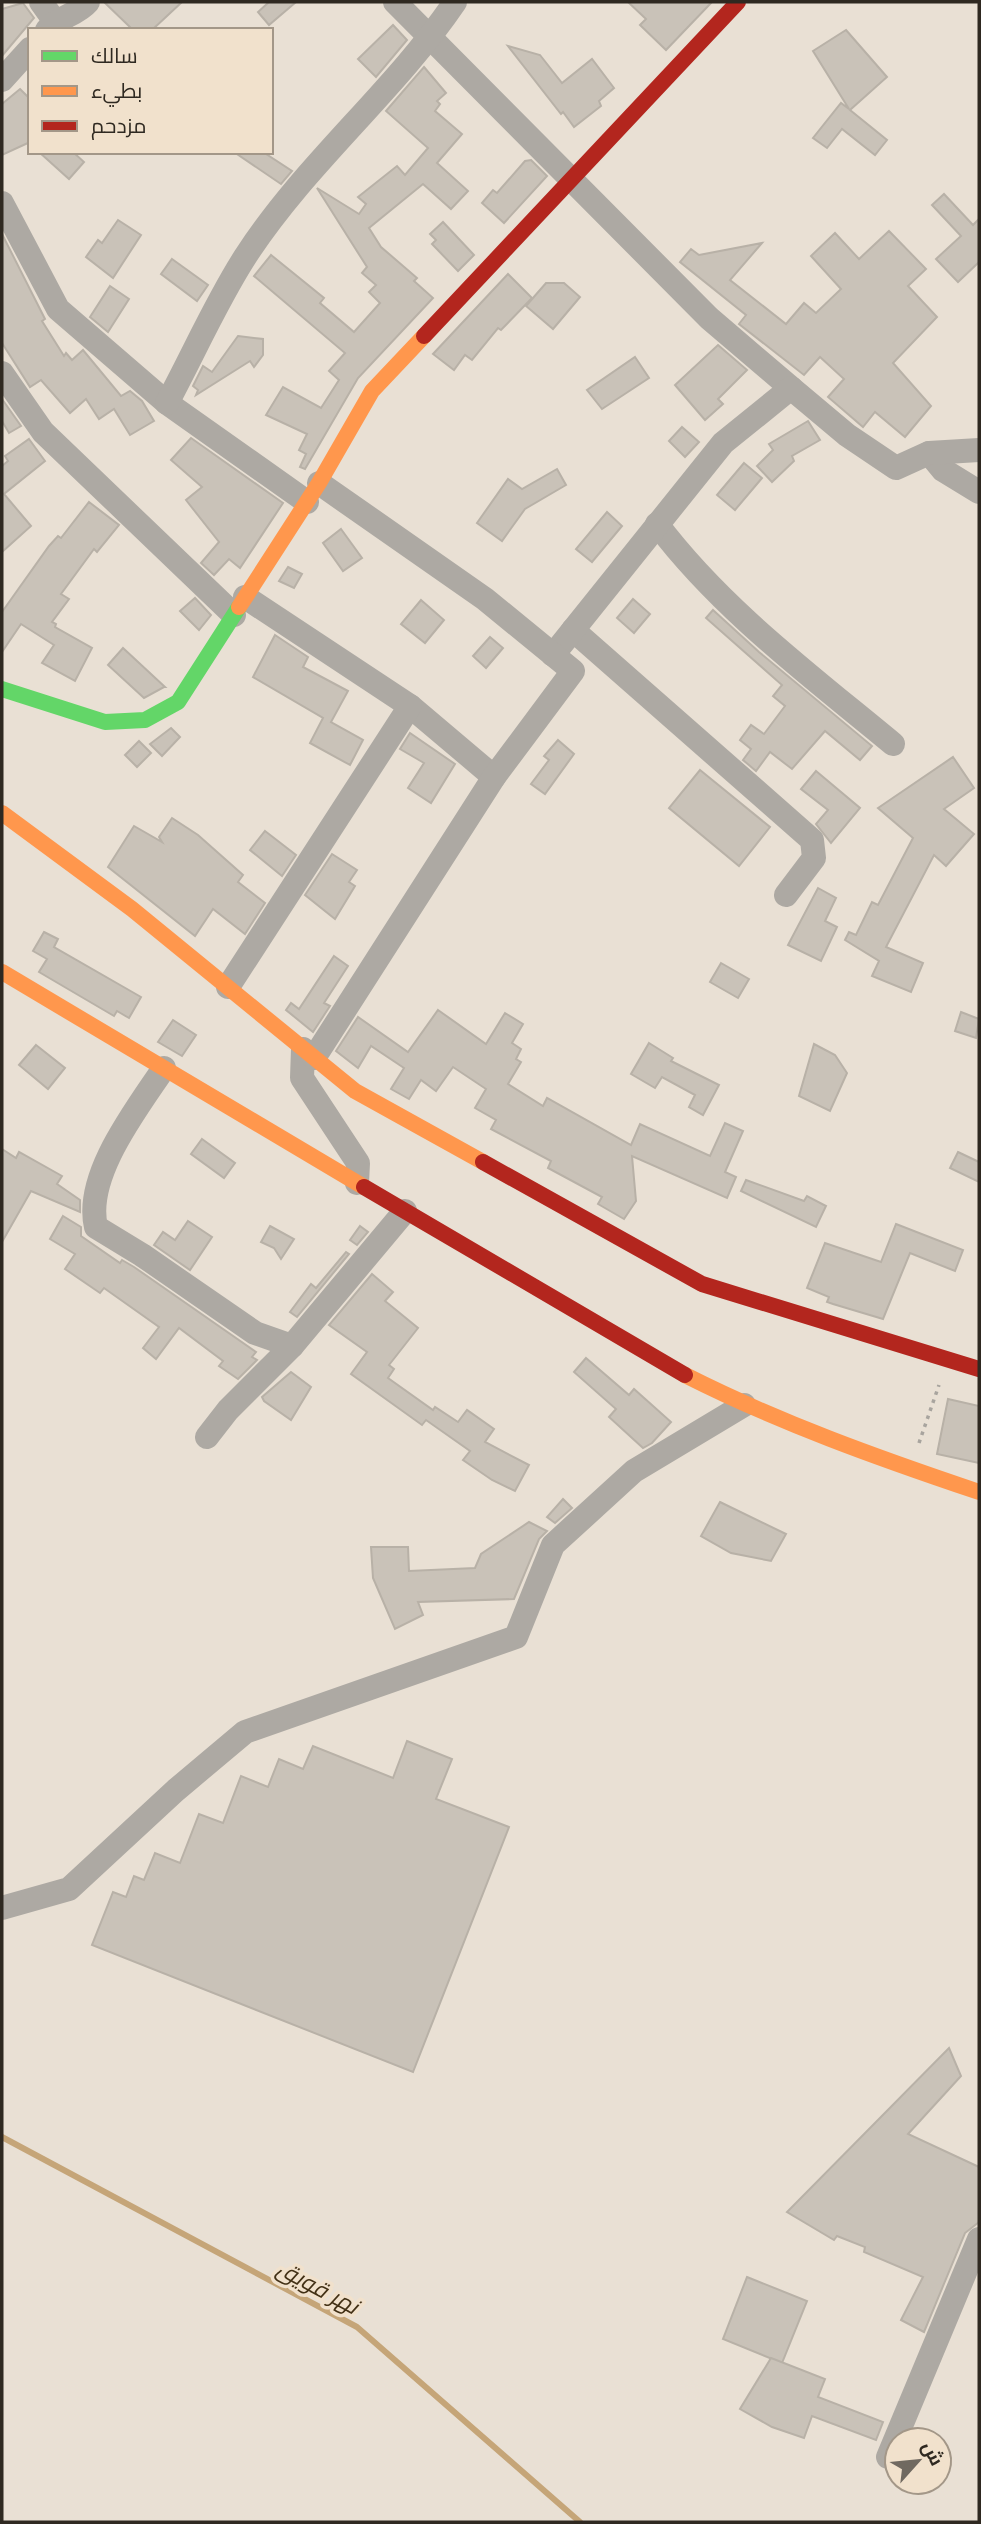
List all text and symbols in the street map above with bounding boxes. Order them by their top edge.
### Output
legend [28,28,273,154]
text: سالك [91,42,138,69]
text: بطيء [91,77,142,107]
text: مزدحم [91,112,146,140]
water label: نهر قويق [272,2253,367,2322]
north arrow [883,2426,953,2496]
text: ش [917,2437,949,2470]

